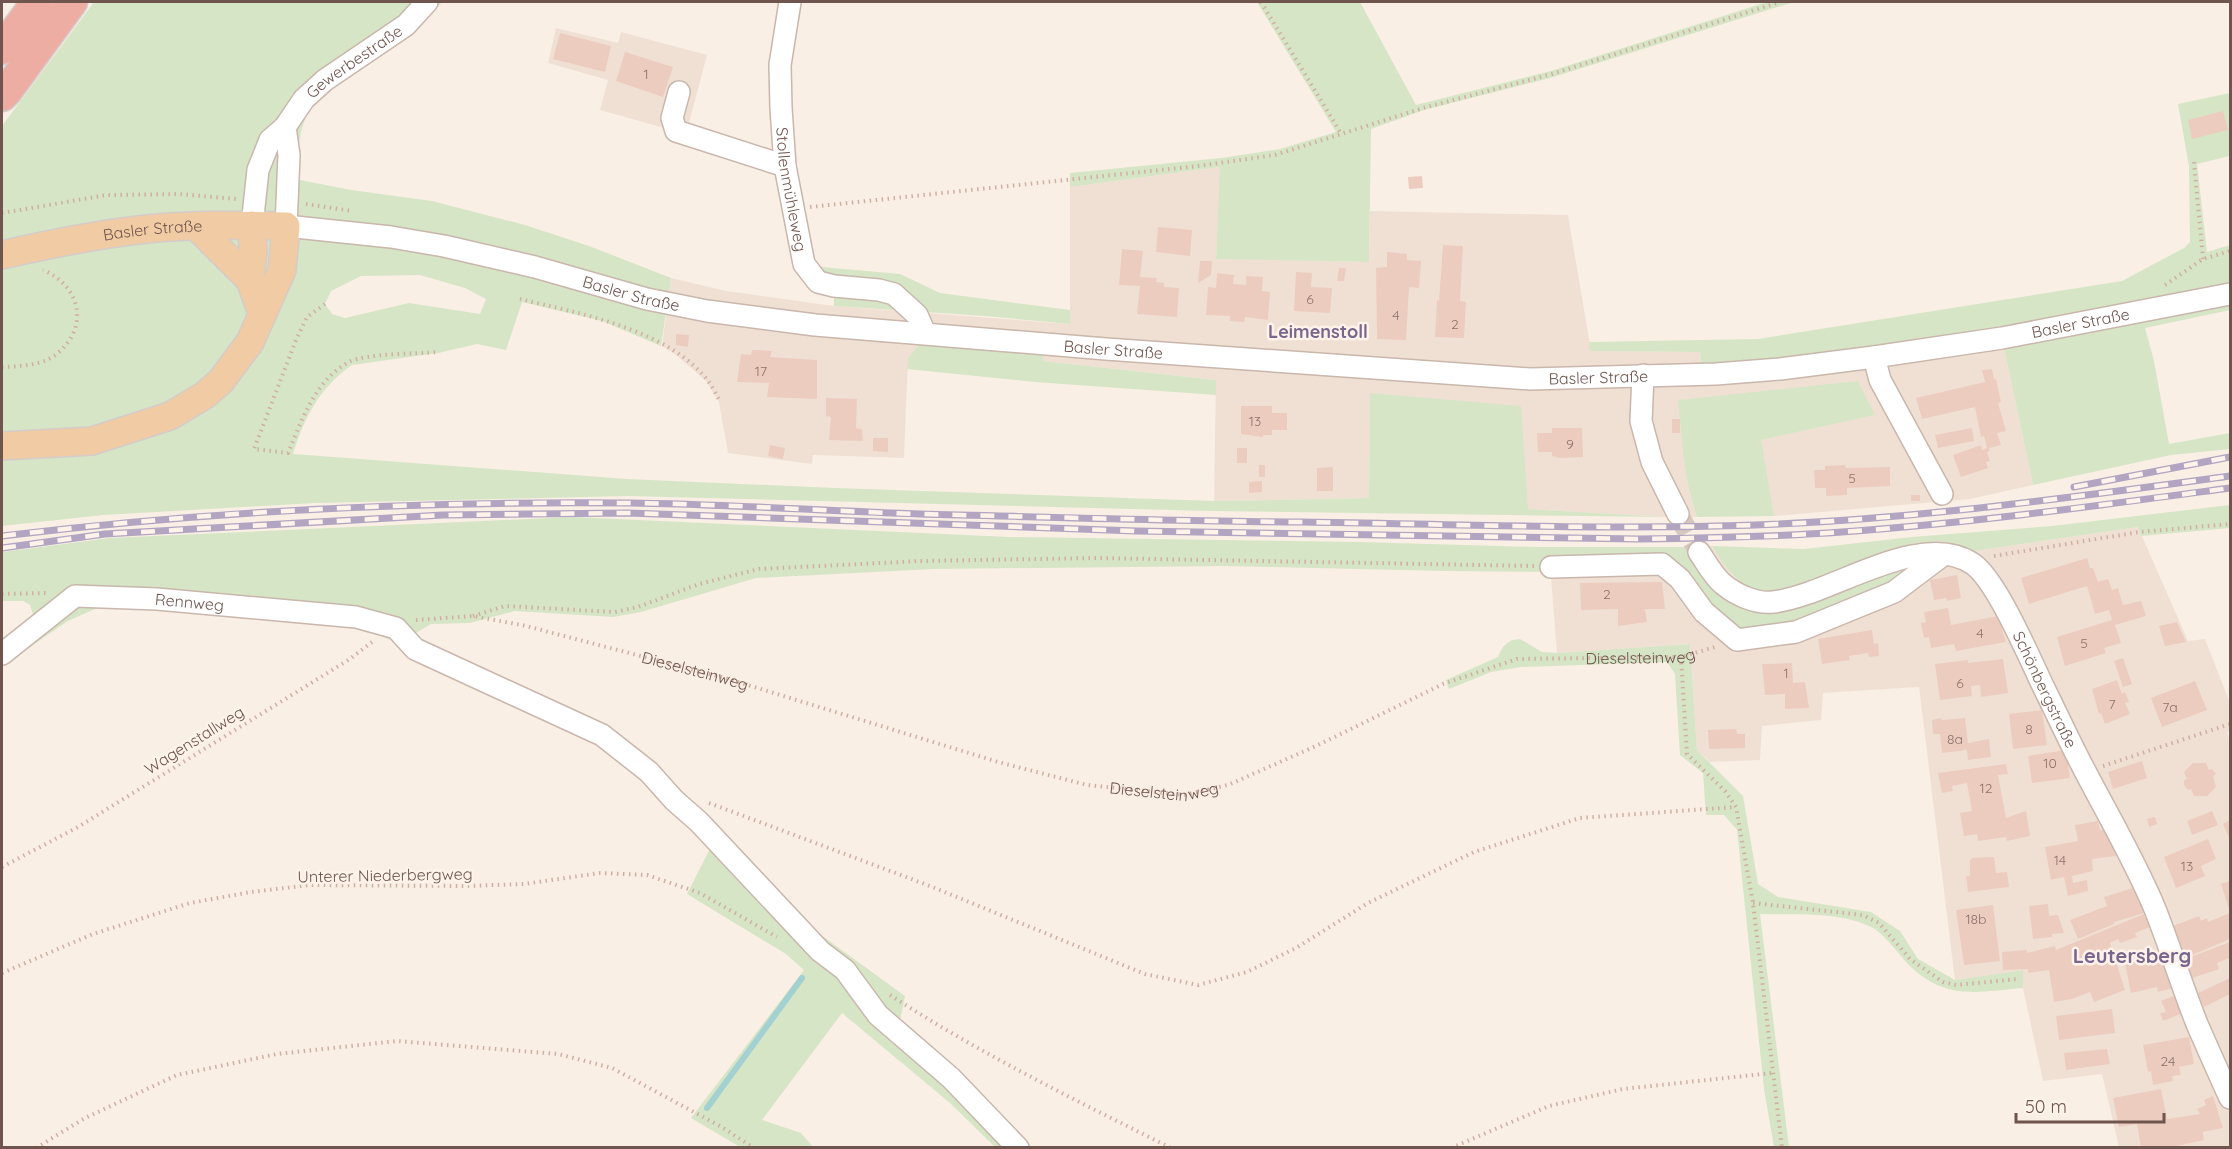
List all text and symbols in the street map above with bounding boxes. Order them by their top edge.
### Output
street label: Gewerbestraße [302,21,406,102]
house number: 1 [643,65,649,83]
street label: Stollenmühleweg [772,127,811,253]
street label: Basler Straße [102,215,203,245]
street label: Basler Straße [580,271,682,315]
house number: 6 [1306,290,1314,308]
street label: Basler Straße [2030,304,2131,342]
house number: 4 [1392,306,1400,324]
house number: 2 [1451,315,1459,333]
district label: Leimenstoll [1268,320,1368,343]
street label: Basler Straße [1063,336,1164,363]
house number: 17 [755,362,767,380]
street label: Basler Straße [1548,366,1648,388]
house number: 13 [1249,412,1261,430]
house number: 9 [1566,435,1574,453]
house number: 5 [1848,469,1856,487]
house number: 2 [1603,585,1611,603]
street label: Rennweg [154,589,225,615]
house number: 4 [1976,624,1984,642]
street label: Schönbergstraße [2009,628,2082,751]
house number: 5 [2080,634,2088,652]
street label: Dieselsteinweg [1585,643,1698,668]
street label: Dieselsteinweg [640,647,751,695]
house number: 1 [1783,664,1789,682]
house number: 6 [1956,674,1964,692]
house number: 7 [2108,695,2116,713]
house number: 7a [2162,698,2178,716]
street label: Wagenstallweg [140,701,248,779]
house number: 8 [2025,720,2033,738]
house number: 8a [1947,730,1963,748]
house number: 10 [2043,754,2057,772]
street label: Dieselsteinweg [1109,777,1220,805]
house number: 12 [1980,779,1993,797]
house number: 14 [2054,851,2066,869]
house number: 13 [2181,857,2193,875]
street label: Unterer Niederbergweg [297,863,473,887]
house number: 18b [1965,910,1987,928]
district label: Leutersberg [2073,943,2191,968]
house number: 24 [2161,1052,2175,1070]
scale bar [2016,1086,2164,1124]
text: 50 m [2025,1095,2067,1118]

